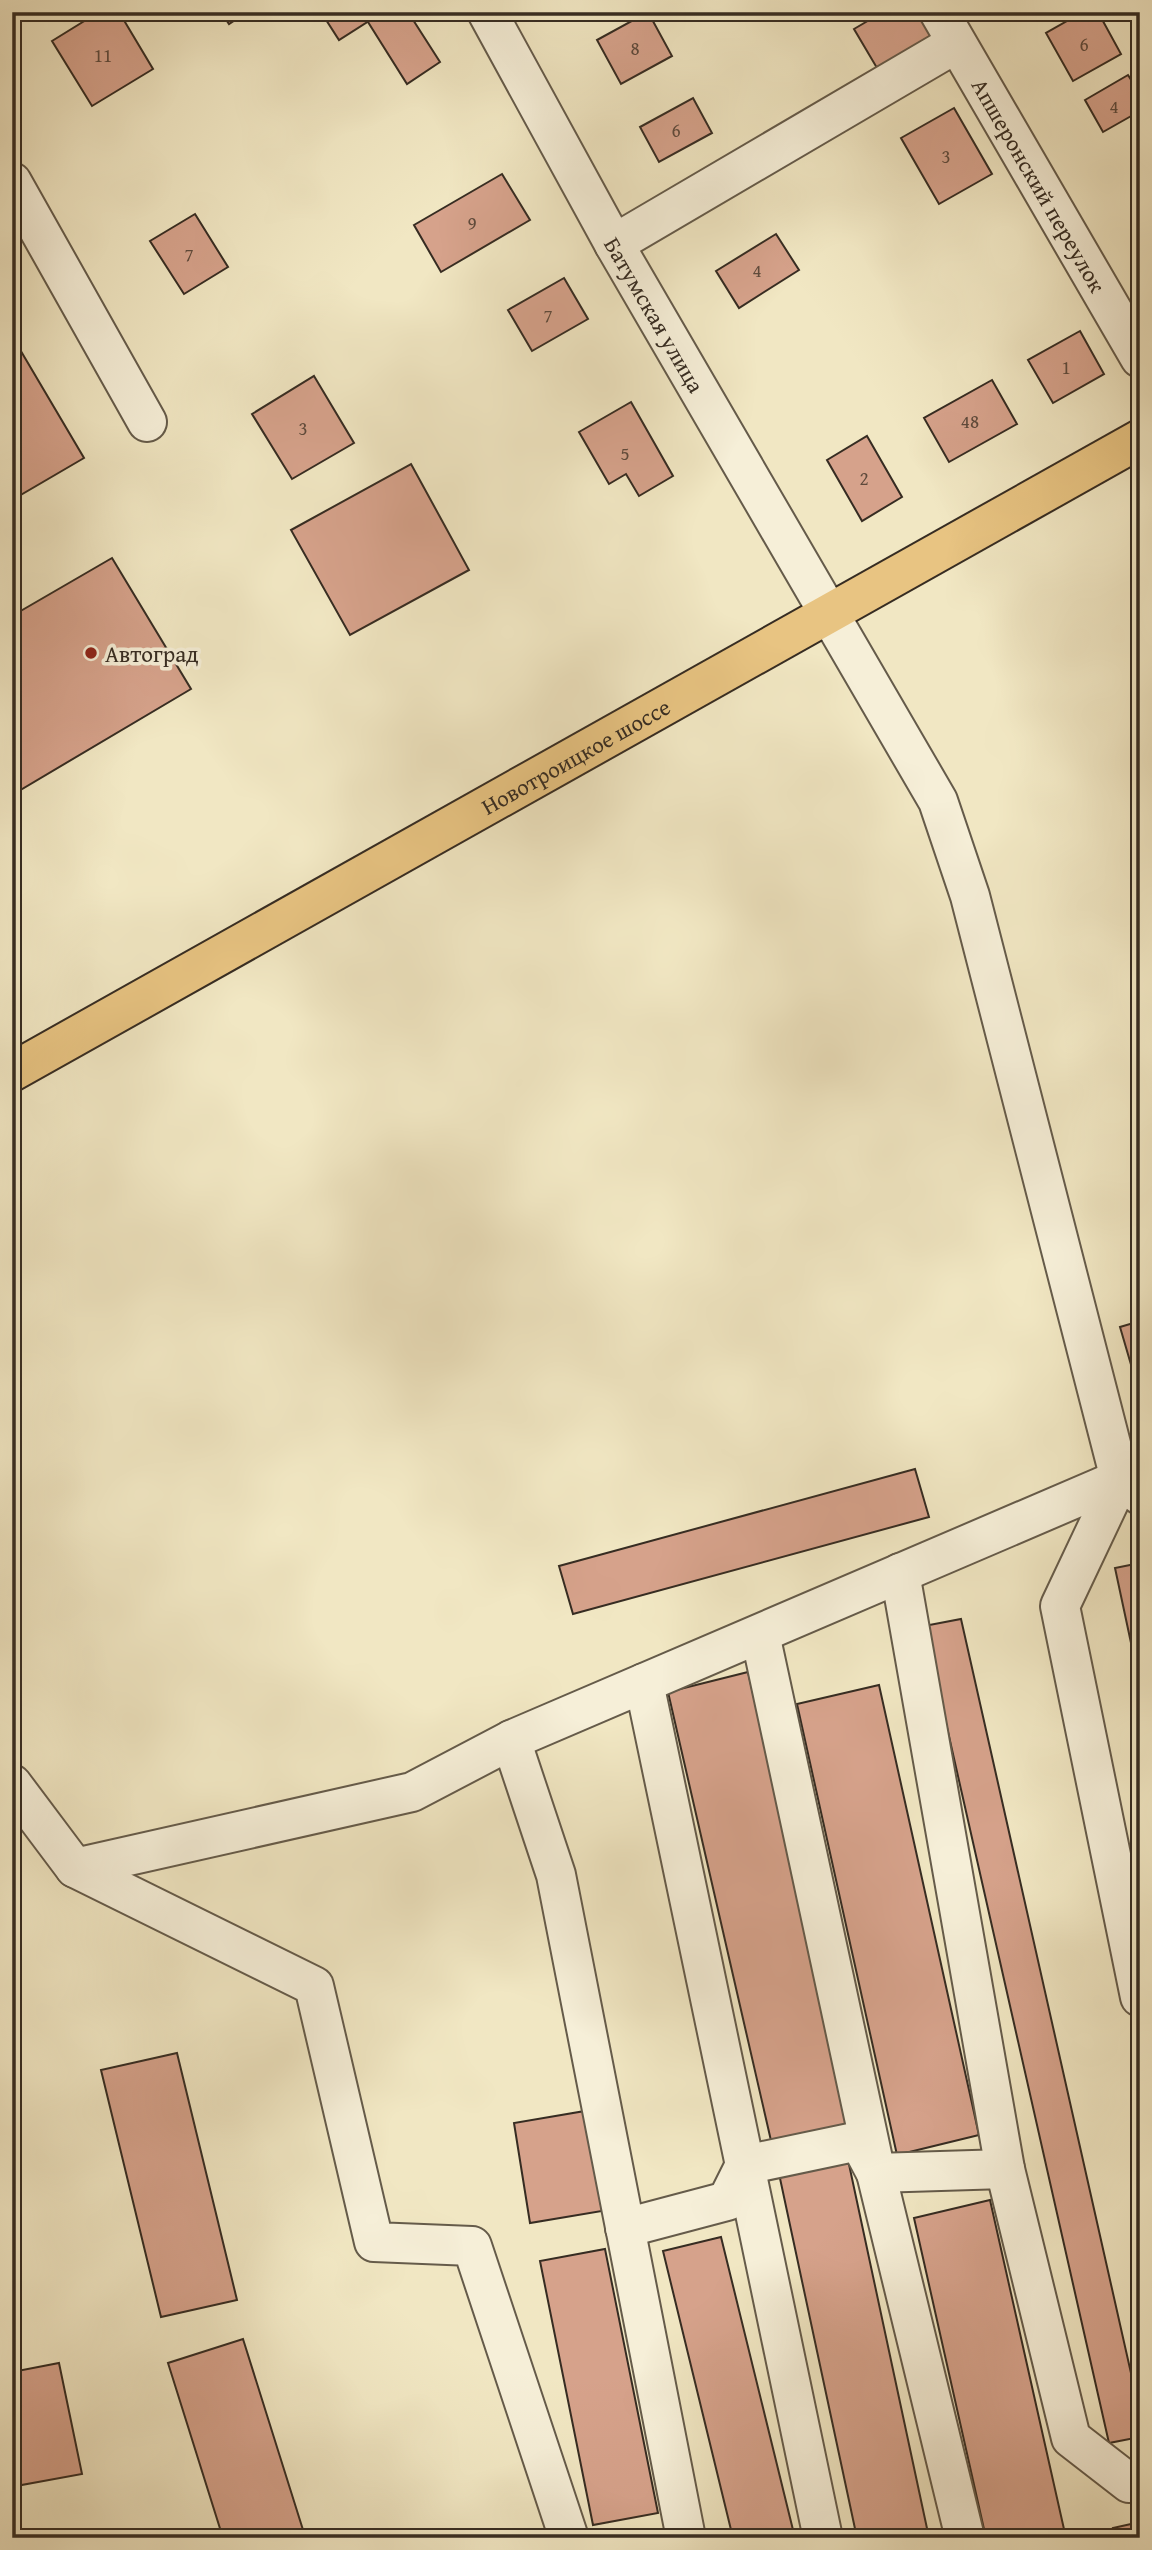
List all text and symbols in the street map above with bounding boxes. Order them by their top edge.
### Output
house number: 6 [1079,30,1089,58]
house number: 8 [630,34,640,62]
house number: 11 [94,41,112,69]
street label: Апшеронский переулок [964,72,1115,298]
house number: 4 [1109,92,1119,120]
house number: 6 [671,116,681,144]
house number: 3 [941,142,951,170]
house number: 9 [467,209,477,237]
street label: Батумская улица [597,230,713,399]
house number: 7 [184,240,194,268]
house number: 4 [752,256,762,284]
house number: 7 [543,301,553,329]
house number: 1 [1061,353,1071,381]
house number: 48 [961,407,979,435]
house number: 3 [298,414,308,442]
house number: 5 [620,439,630,467]
house number: 2 [859,464,869,492]
place label: Автоград [105,637,199,670]
marker: Автоград [83,645,99,661]
street label: Новотроицкое шоссе [475,690,676,822]

